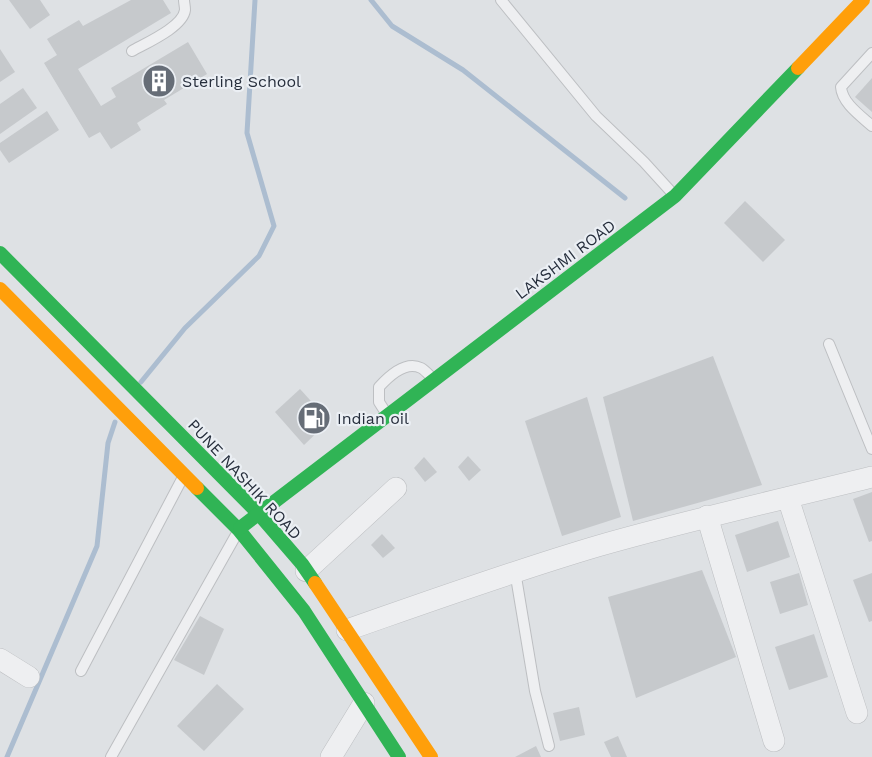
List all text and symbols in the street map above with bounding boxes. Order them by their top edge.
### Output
building icon: Sterling School [141,63,177,99]
place label: Sterling School [182,72,301,91]
street label: LAKSHMI ROAD [512,216,619,303]
fuel station icon: Indian oil [296,400,332,436]
place label: Indian oil [337,409,409,428]
street label: PUNE NASHIK ROAD [184,415,305,543]

